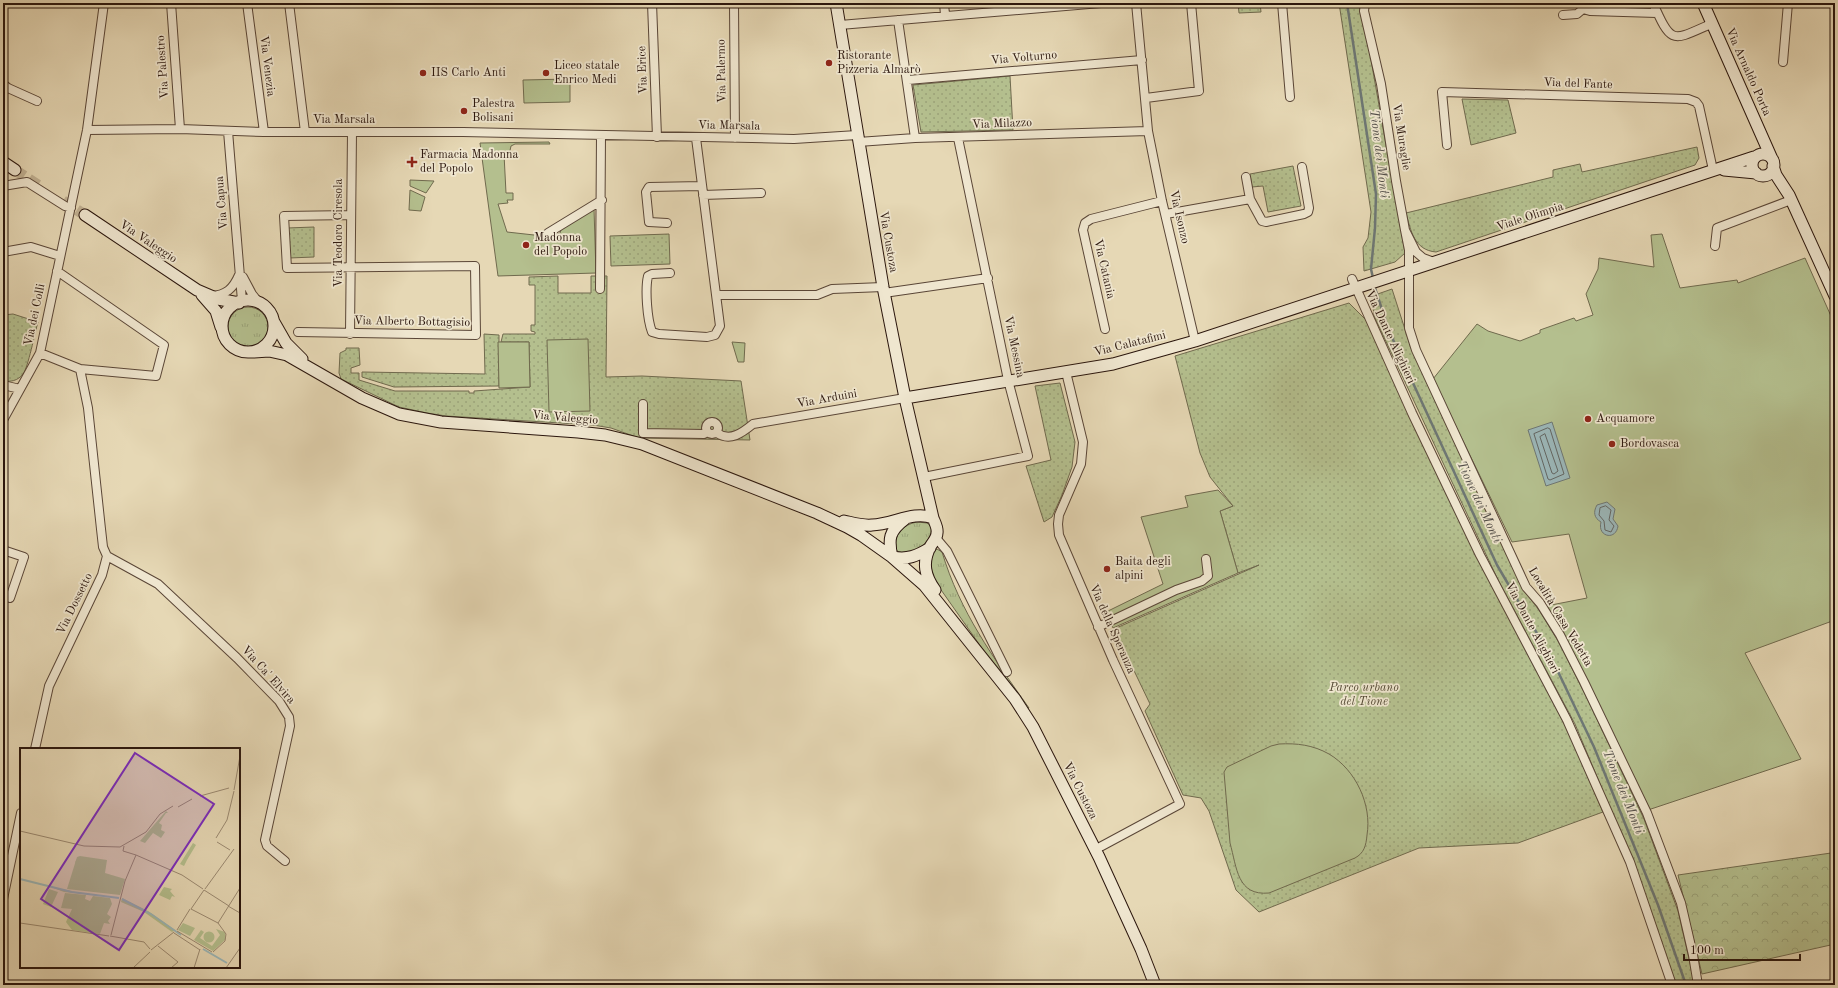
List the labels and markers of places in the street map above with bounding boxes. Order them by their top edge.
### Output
place label: Ristorante Pizzeria Almarò [837,50,921,76]
marker: Ristorante Pizzeria Almarò [824,58,834,68]
place label: Liceo statale Enrico Medi [554,60,620,86]
place label: IIS Carlo Anti [431,67,506,79]
marker: IIS Carlo Anti [418,68,428,78]
marker: Liceo statale Enrico Medi [541,68,551,78]
place label: Palestra Bolisani [472,98,515,124]
marker: Palestra Bolisani [459,106,469,116]
place label: Farmacia Madonna del Popolo [420,149,519,175]
marker: Farmacia Madonna del Popolo [407,157,417,167]
place label: Madonna del Popolo [534,232,587,258]
marker: Madonna del Popolo [521,240,531,250]
place label: Acquamore [1596,413,1655,425]
marker: Acquamore [1583,414,1593,424]
place label: Bordovasca [1620,438,1679,450]
marker: Bordovasca [1607,439,1617,449]
place label: Baita degli alpini [1115,556,1171,582]
marker: Baita degli alpini [1102,564,1112,574]

